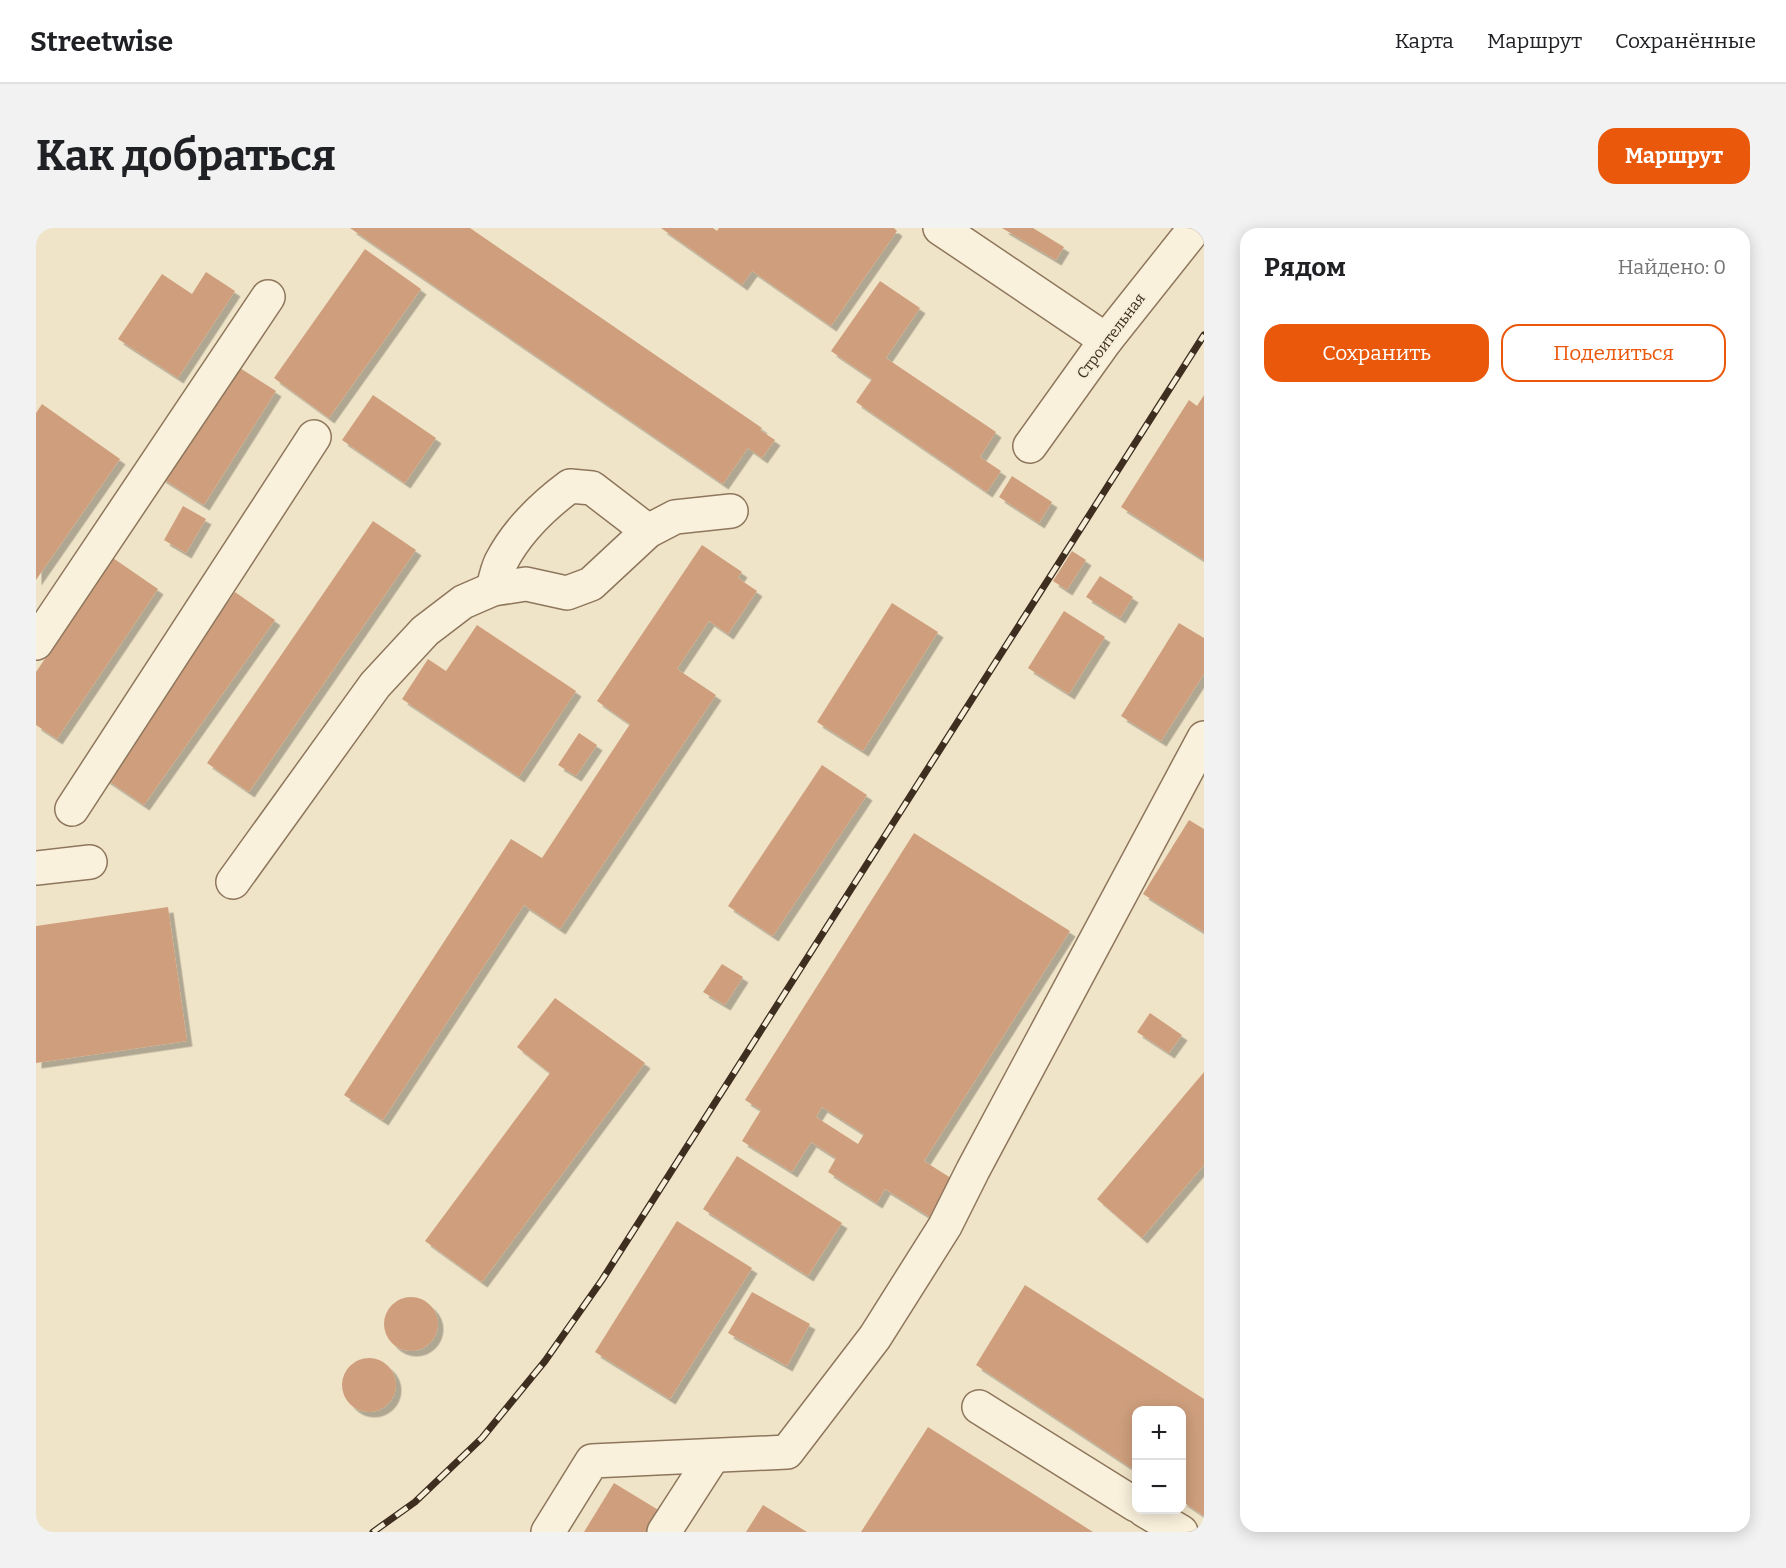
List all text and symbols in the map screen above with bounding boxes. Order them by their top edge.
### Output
text: Streetwise [30,25,173,58]
text: Карта [1395,28,1454,54]
text: Маршрут [1487,28,1582,54]
text: Сохранённые [1615,28,1756,54]
button: Маршрут [1598,128,1750,184]
text: Как добраться [36,131,336,181]
text: Рядом [1264,252,1346,283]
text: Найдено: 0 [1618,255,1726,279]
street label: Строительная [1073,290,1149,382]
button: Сохранить [1264,324,1489,382]
button: Поделиться [1501,324,1726,382]
map controls [1132,1406,1186,1514]
button: + [1132,1406,1186,1460]
button: − [1132,1460,1186,1514]

